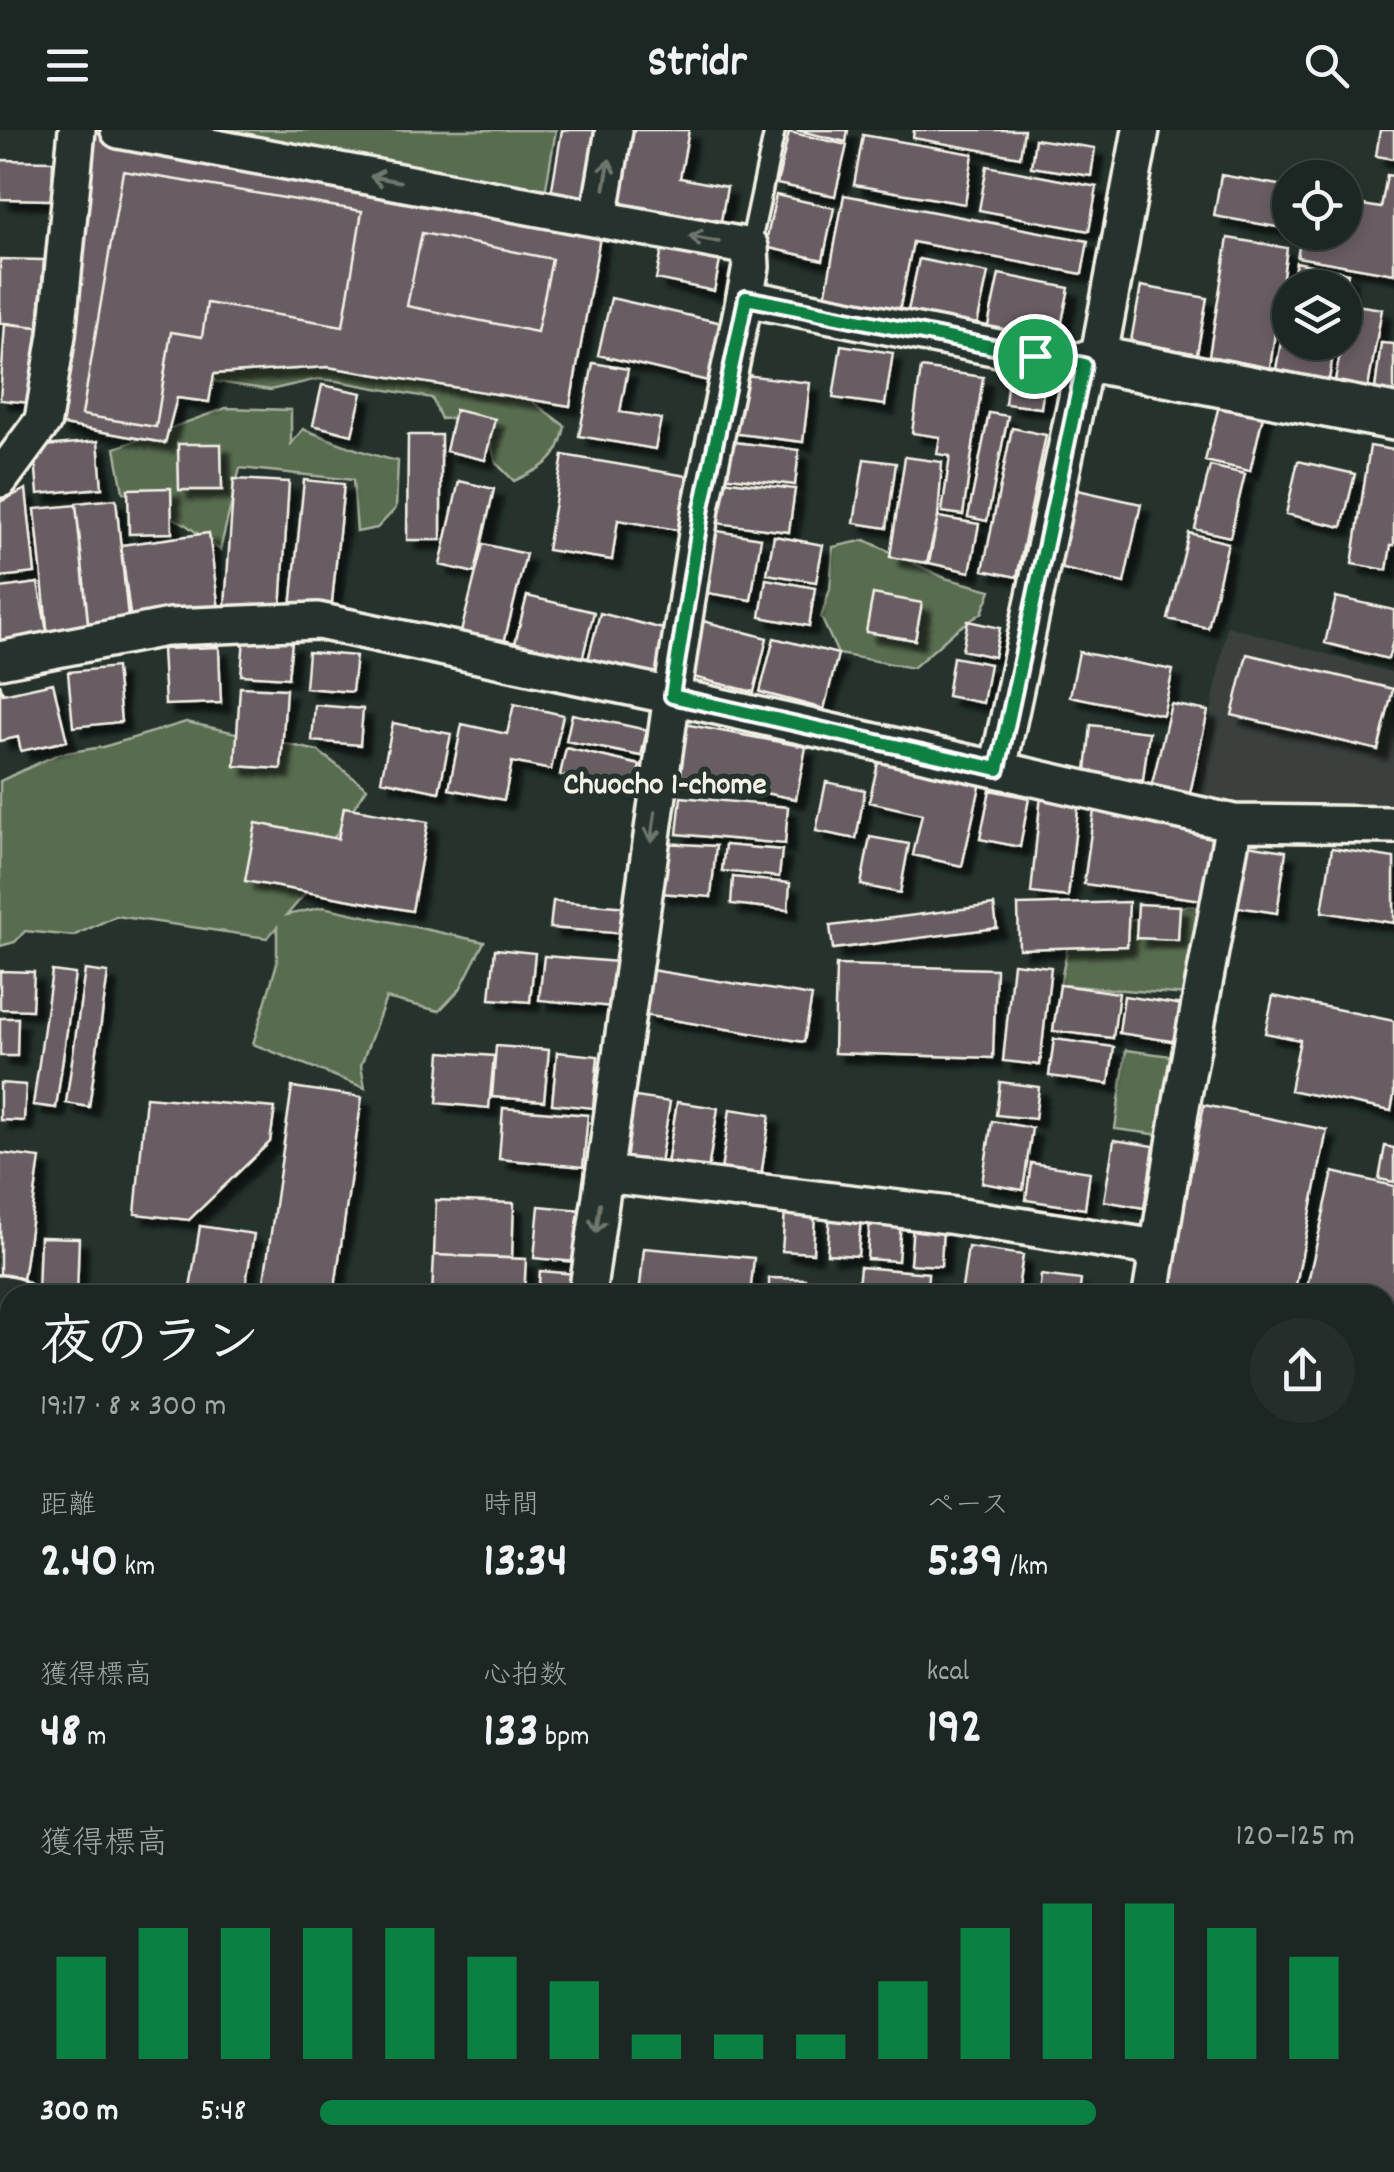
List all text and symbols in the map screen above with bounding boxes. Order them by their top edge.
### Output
text: Stridr [647,33,747,97]
icon: menu [40,38,95,93]
icon: search [1299,38,1354,93]
one-way arrow [598,158,616,191]
map controls [1272,160,1362,360]
button: locate [1272,160,1362,250]
one-way arrow [369,169,402,188]
one-way arrow [689,228,721,247]
button: layers [1272,270,1362,360]
pin [993,314,1078,399]
icon: arrive [1008,329,1063,384]
district label: Chuocho 1-chome [563,764,767,810]
one-way arrow [644,810,662,843]
one-way arrow [589,1201,607,1234]
text: 夜のラン [40,1308,260,1387]
button: share [1250,1318,1355,1423]
text: 19:17 · 8 × 300 m [40,1385,227,1431]
text: 距離 [40,1488,96,1528]
text: 時間 [483,1488,539,1528]
text: ペース [927,1488,1009,1528]
text: 2.40 [40,1528,118,1600]
text: 13:34 [483,1528,568,1600]
text: 5:39 [927,1528,1003,1600]
text: km [118,1549,155,1589]
text: /km [1003,1549,1048,1589]
text: kcal [927,1654,969,1694]
text: 獲得標高 [40,1658,152,1698]
text: 心拍数 [483,1658,567,1698]
text: 192 [927,1694,982,1766]
text: 48 [40,1698,81,1770]
text: 133 [483,1698,539,1770]
text: m [81,1719,106,1759]
text: bpm [539,1719,589,1759]
text: 120–125 m [1236,1815,1355,1861]
text: 獲得標高 [40,1823,168,1869]
text: 300 m [40,2090,118,2136]
text: 5:48 [200,2090,246,2136]

